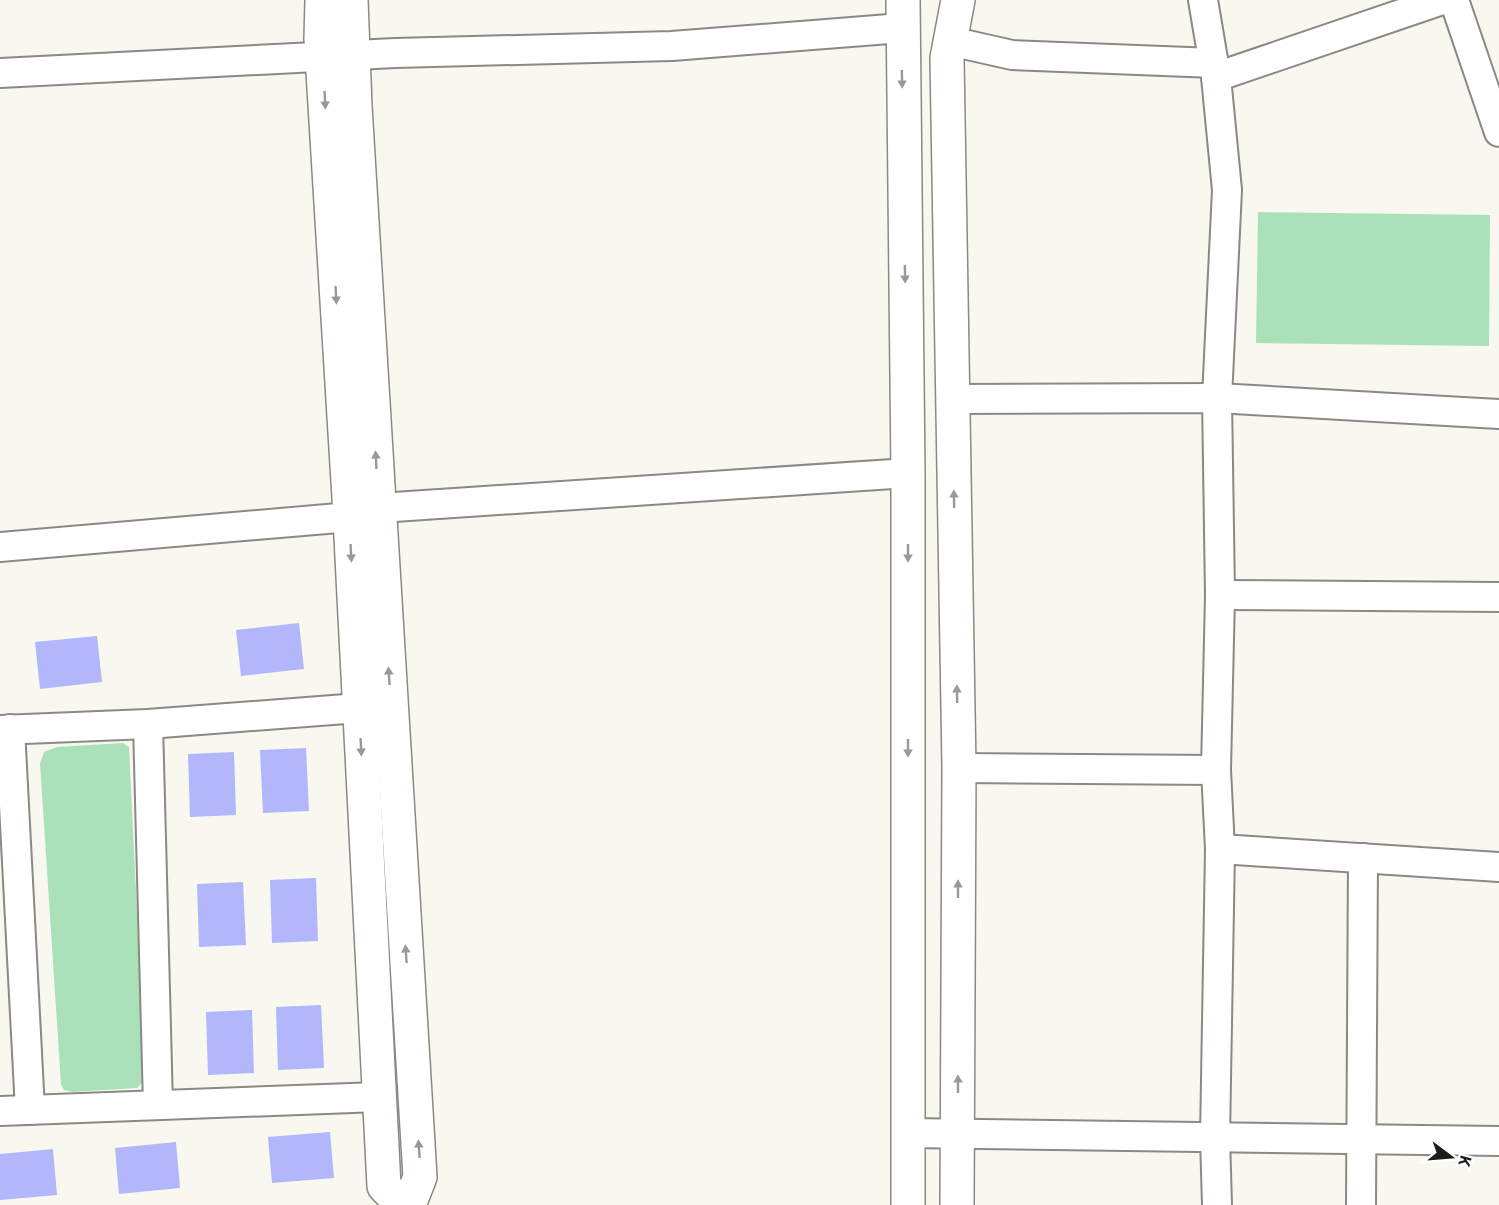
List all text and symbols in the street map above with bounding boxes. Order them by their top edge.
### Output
one-way arrow [897,70,907,89]
one-way arrow [320,91,329,110]
one-way arrow [900,265,910,284]
one-way arrow [332,286,341,305]
one-way arrow [371,451,381,470]
one-way arrow [949,489,959,508]
one-way arrow [347,543,356,562]
one-way arrow [903,544,913,563]
one-way arrow [385,666,394,685]
one-way arrow [953,684,962,703]
one-way arrow [357,738,366,757]
one-way arrow [903,739,913,758]
one-way arrow [953,879,963,898]
one-way arrow [402,945,411,964]
one-way arrow [953,1074,963,1093]
north arrow [1421,1127,1481,1187]
one-way arrow [414,1139,423,1158]
text: K [1454,1153,1475,1169]

